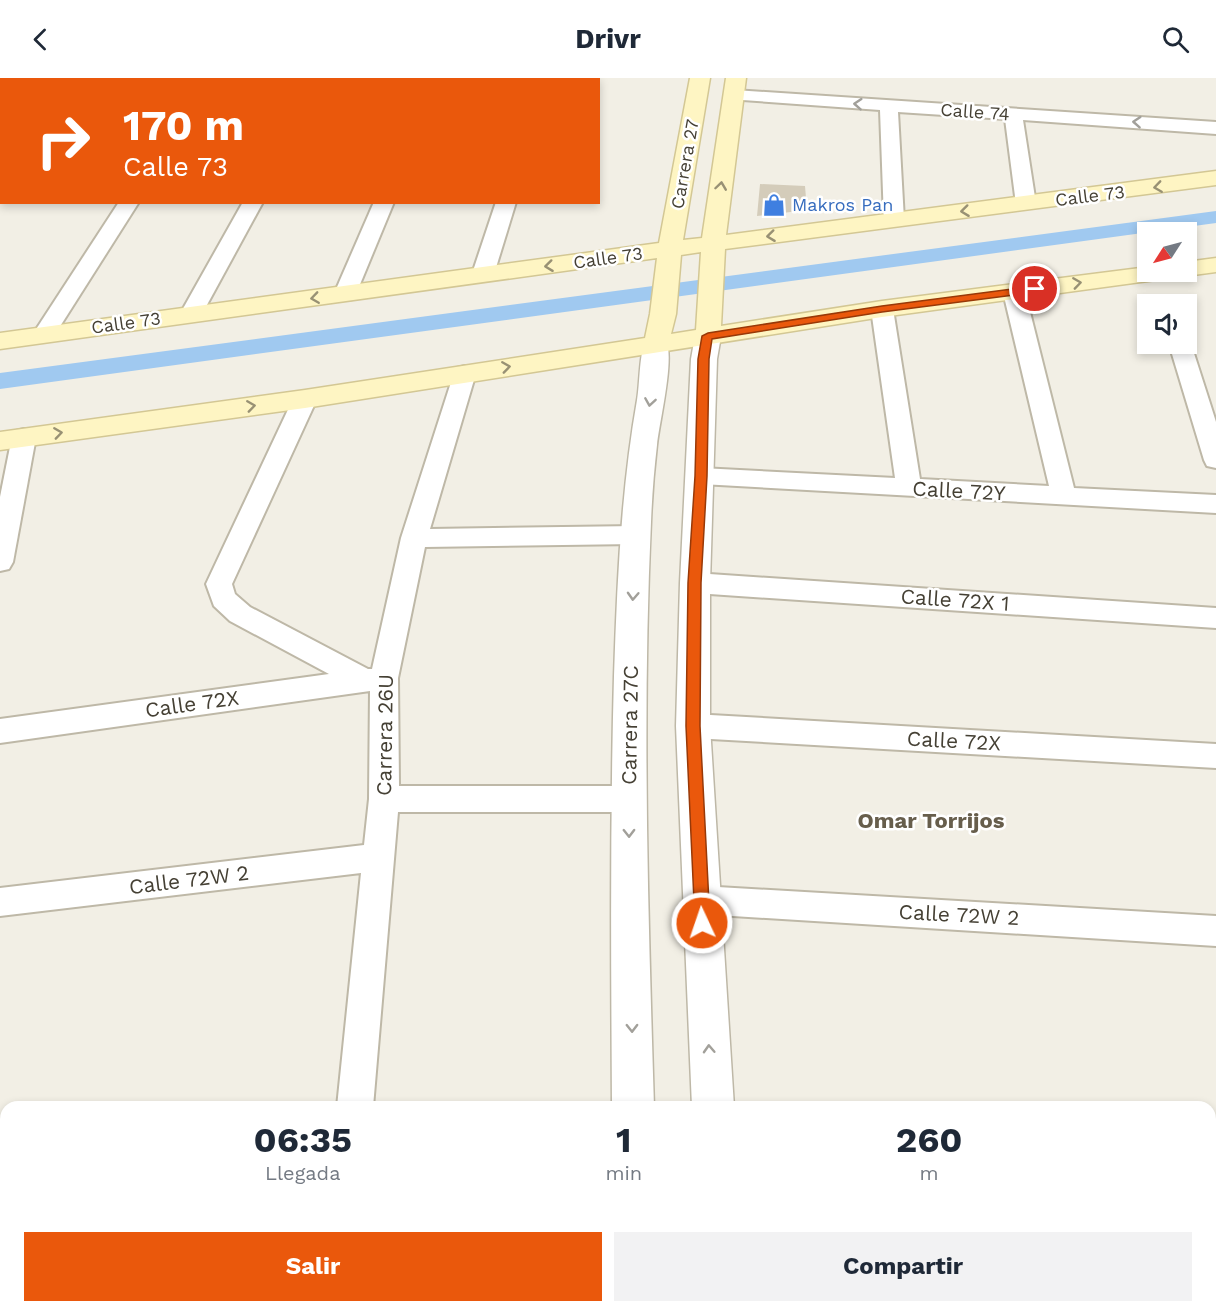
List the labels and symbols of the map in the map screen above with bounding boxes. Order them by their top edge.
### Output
one-way arrow [854,97,863,110]
street label: Calle 74 [940,99,1010,124]
one-way arrow [1132,116,1141,129]
street label: Carrera 27 [666,117,703,210]
one-way arrow [1154,180,1163,193]
one-way arrow [715,181,727,191]
street label: Calle 73 [1054,181,1126,210]
shop icon: Makros Pan [761,192,787,218]
place label: Makros Pan [792,194,893,215]
one-way arrow [960,205,969,217]
north arrow [1137,222,1197,282]
one-way arrow [767,230,776,242]
street label: Calle 73 [572,242,644,273]
one-way arrow [545,259,554,271]
pin [1009,263,1060,314]
one-way arrow [1073,278,1082,290]
one-way arrow [310,291,319,303]
street label: Calle 73 [90,307,162,338]
one-way arrow [502,362,511,374]
one-way arrow [644,396,657,406]
one-way arrow [247,401,256,413]
one-way arrow [53,427,63,439]
street label: Calle 72Y [912,476,1006,505]
street label: Calle 72X 1 [900,583,1010,616]
one-way arrow [627,591,640,600]
street label: Carrera 27C [616,665,643,785]
street label: Carrera 26U [371,674,398,796]
street label: Calle 72X [144,685,240,722]
street label: Calle 72X [906,726,1002,755]
district label: Omar Torrijos [858,808,1005,833]
one-way arrow [623,828,635,837]
street label: Calle 72W 2 [128,860,250,899]
position arrow [670,891,734,955]
street label: Calle 72W 2 [898,899,1020,930]
one-way arrow [626,1023,638,1032]
one-way arrow [703,1044,716,1053]

